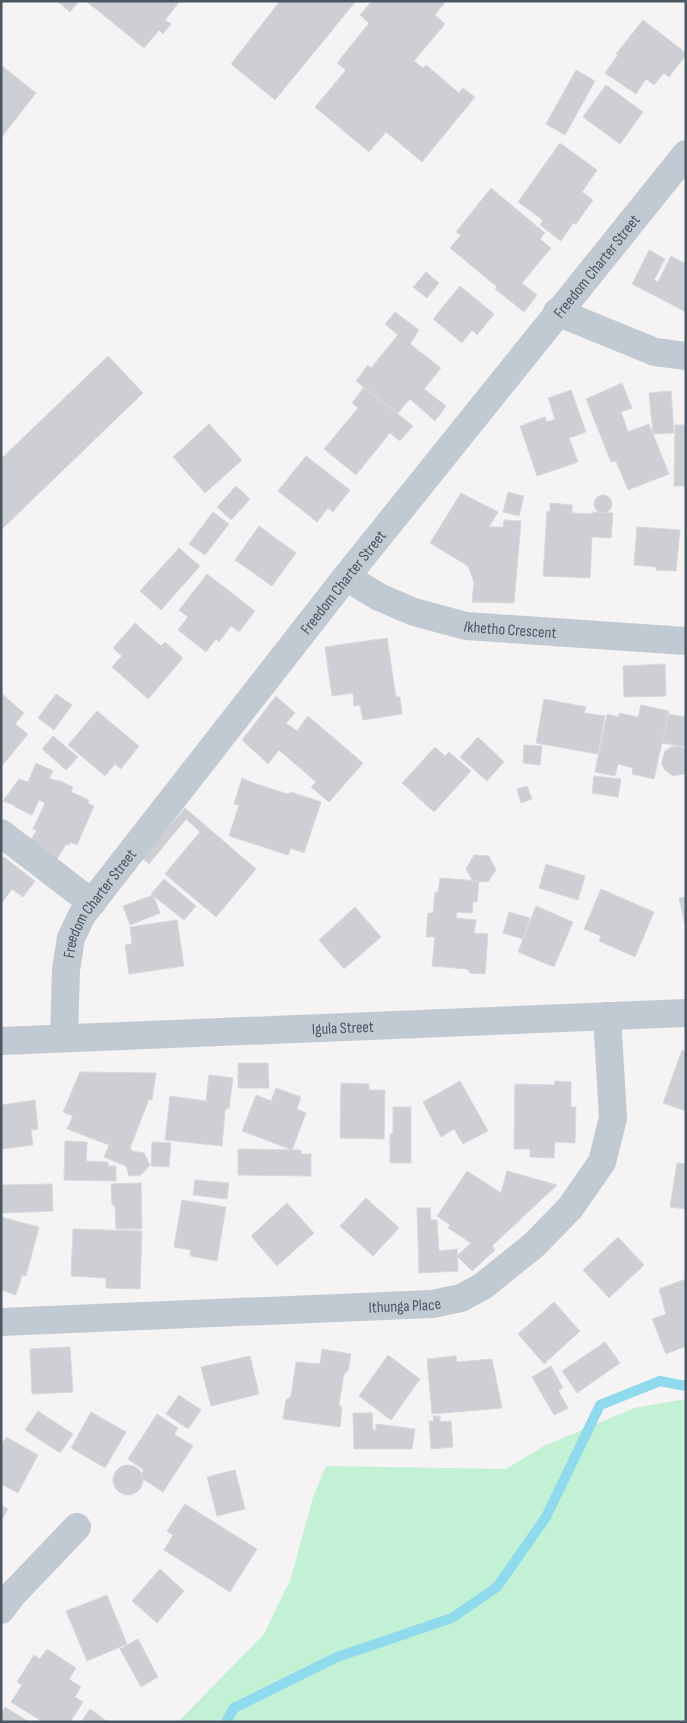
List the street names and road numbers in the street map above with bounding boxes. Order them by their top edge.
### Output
street label: Freedom Charter Street [550,211,645,322]
street label: Freedom Charter Street [297,527,391,638]
street label: Ikhetho Crescent [461,618,557,643]
street label: Freedom Charter Street [60,846,141,959]
street label: Igula Street [311,1018,374,1039]
street label: Ithunga Place [368,1294,443,1318]

